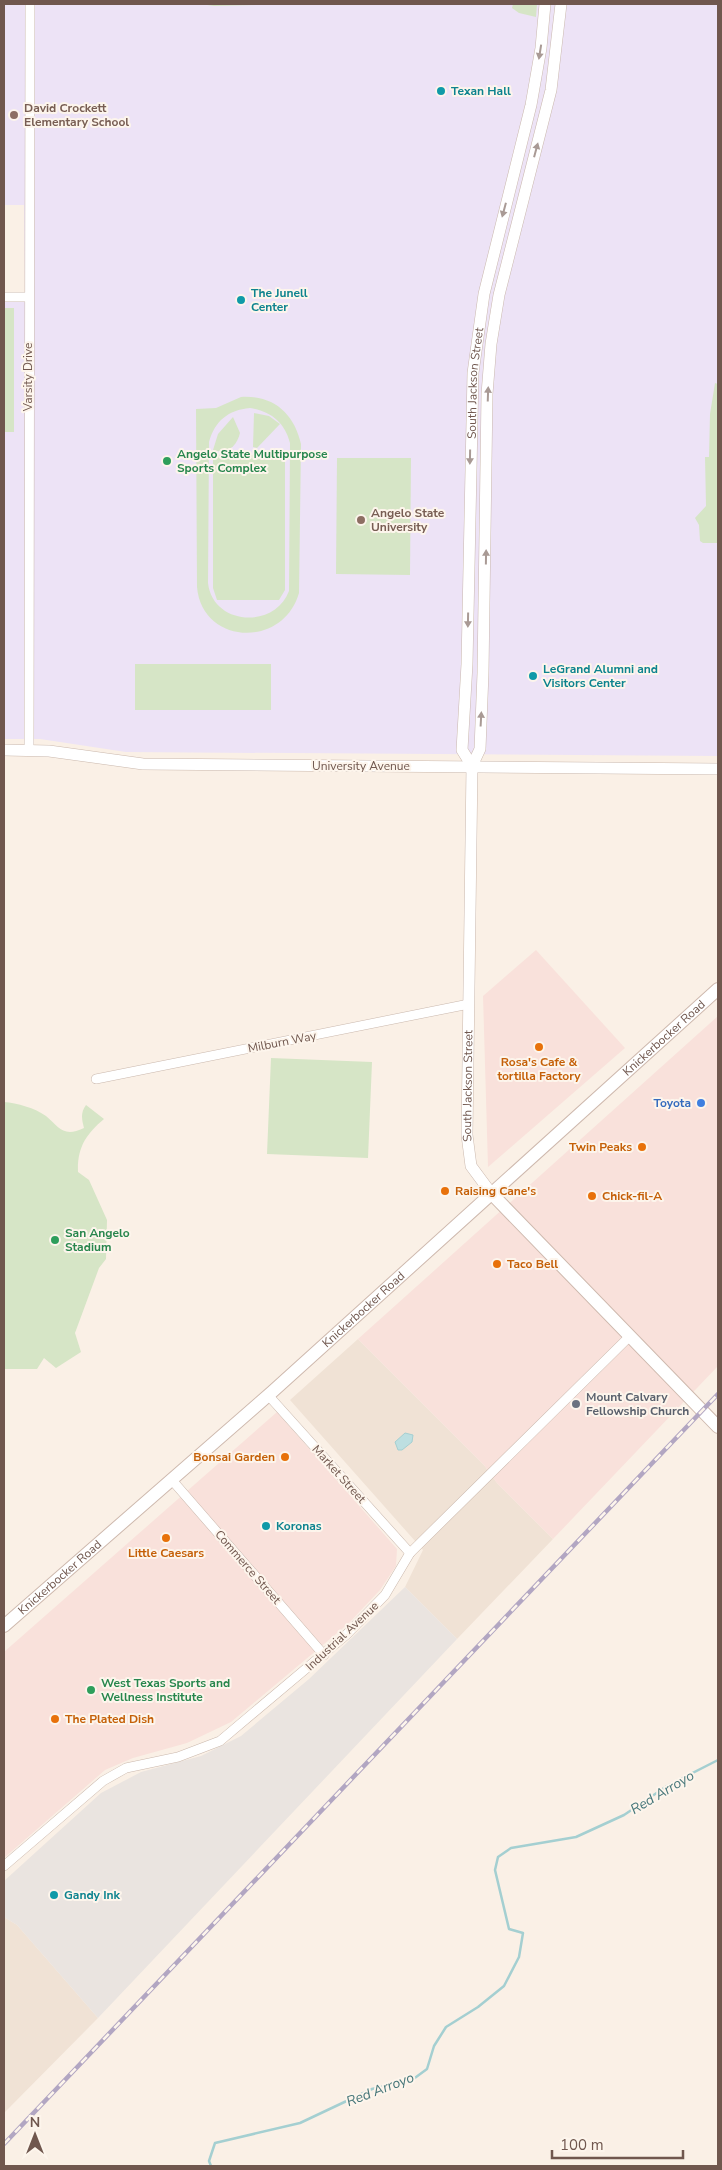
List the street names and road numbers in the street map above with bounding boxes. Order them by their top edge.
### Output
street label: South Jackson Street [464,326,487,439]
street label: Varsity Drive [20,343,36,412]
street label: University Avenue [312,758,410,774]
street label: Knickerbocker Road [619,996,709,1079]
street label: Milburn Way [246,1027,318,1056]
street label: South Jackson Street [459,1029,476,1143]
street label: Knickerbocker Road [319,1268,408,1351]
street label: Market Street [309,1441,370,1507]
street label: Commerce Street [211,1527,285,1608]
street label: Knickerbocker Road [15,1536,105,1618]
street label: Industrial Avenue [302,1598,382,1674]

